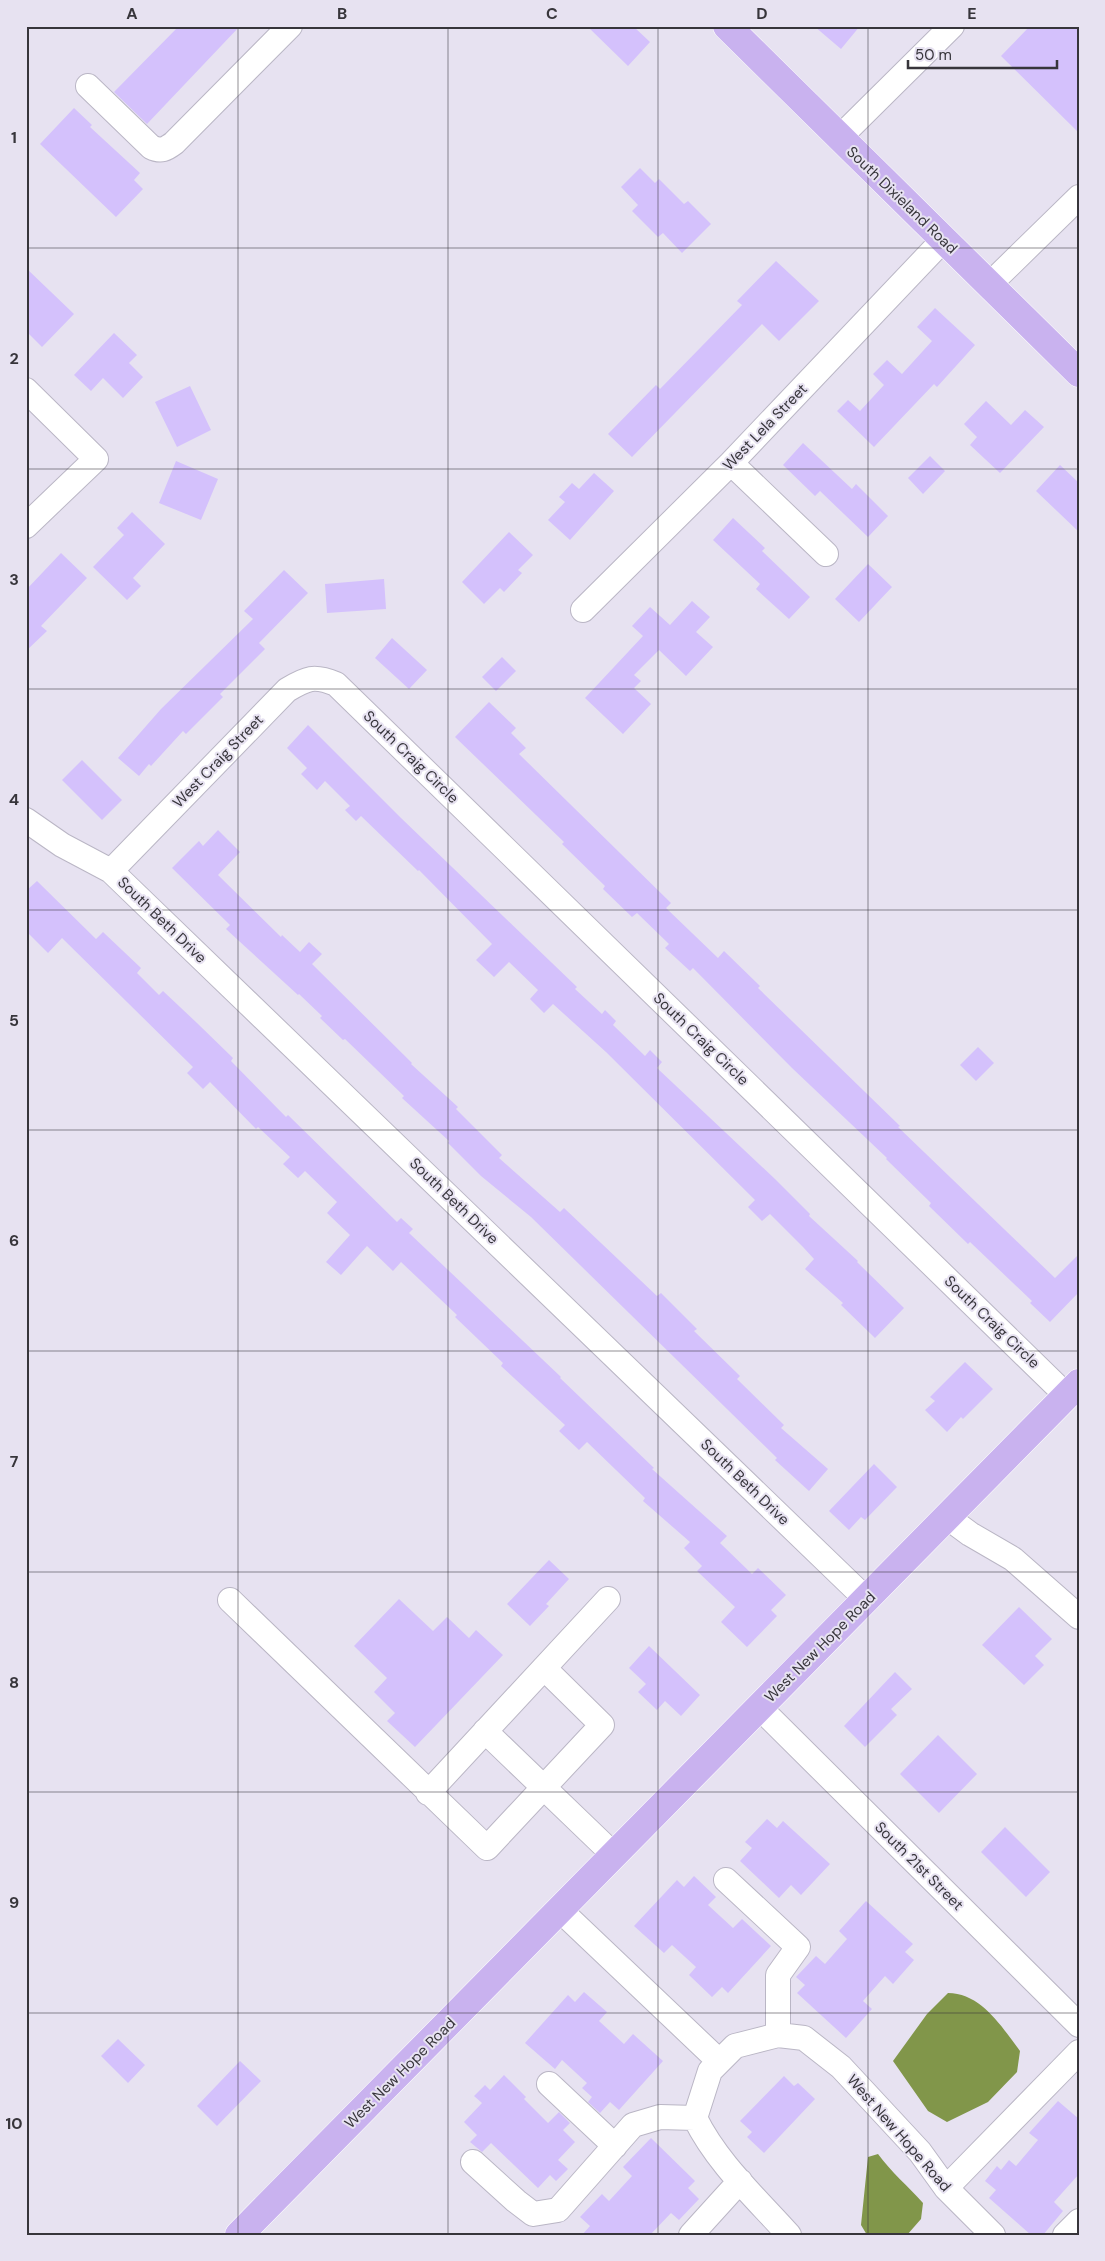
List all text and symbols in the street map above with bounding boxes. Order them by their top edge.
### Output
text: A [126,3,138,24]
text: B [337,3,347,24]
text: C [546,3,558,24]
text: D [756,3,768,24]
text: E [967,3,977,24]
scale bar [908,38,1056,70]
text: 50 m [915,45,952,65]
text: 1 [11,127,17,148]
street label: South Dixieland Road [842,142,962,258]
text: 2 [9,348,19,369]
street label: West Lela Street [718,379,812,475]
text: 3 [9,569,19,590]
street label: South Craig Circle [359,706,463,808]
street label: West Craig Street [168,710,268,812]
text: 4 [9,789,19,810]
street label: South Beth Drive [113,873,211,967]
street label: South Craig Circle [649,988,753,1090]
text: 5 [9,1010,19,1031]
street label: South Beth Drive [405,1154,503,1248]
text: 6 [9,1230,19,1251]
street label: South Craig Circle [940,1271,1044,1373]
street label: South Beth Drive [696,1435,794,1529]
text: 7 [10,1451,19,1472]
street label: West New Hope Road [760,1587,880,1707]
text: 8 [9,1672,19,1693]
street label: South 21st Street [870,1817,968,1915]
text: 9 [9,1892,19,1913]
street label: West New Hope Road [340,2013,460,2133]
street label: West New Hope Road [842,2070,956,2196]
text: 10 [5,2113,23,2134]

